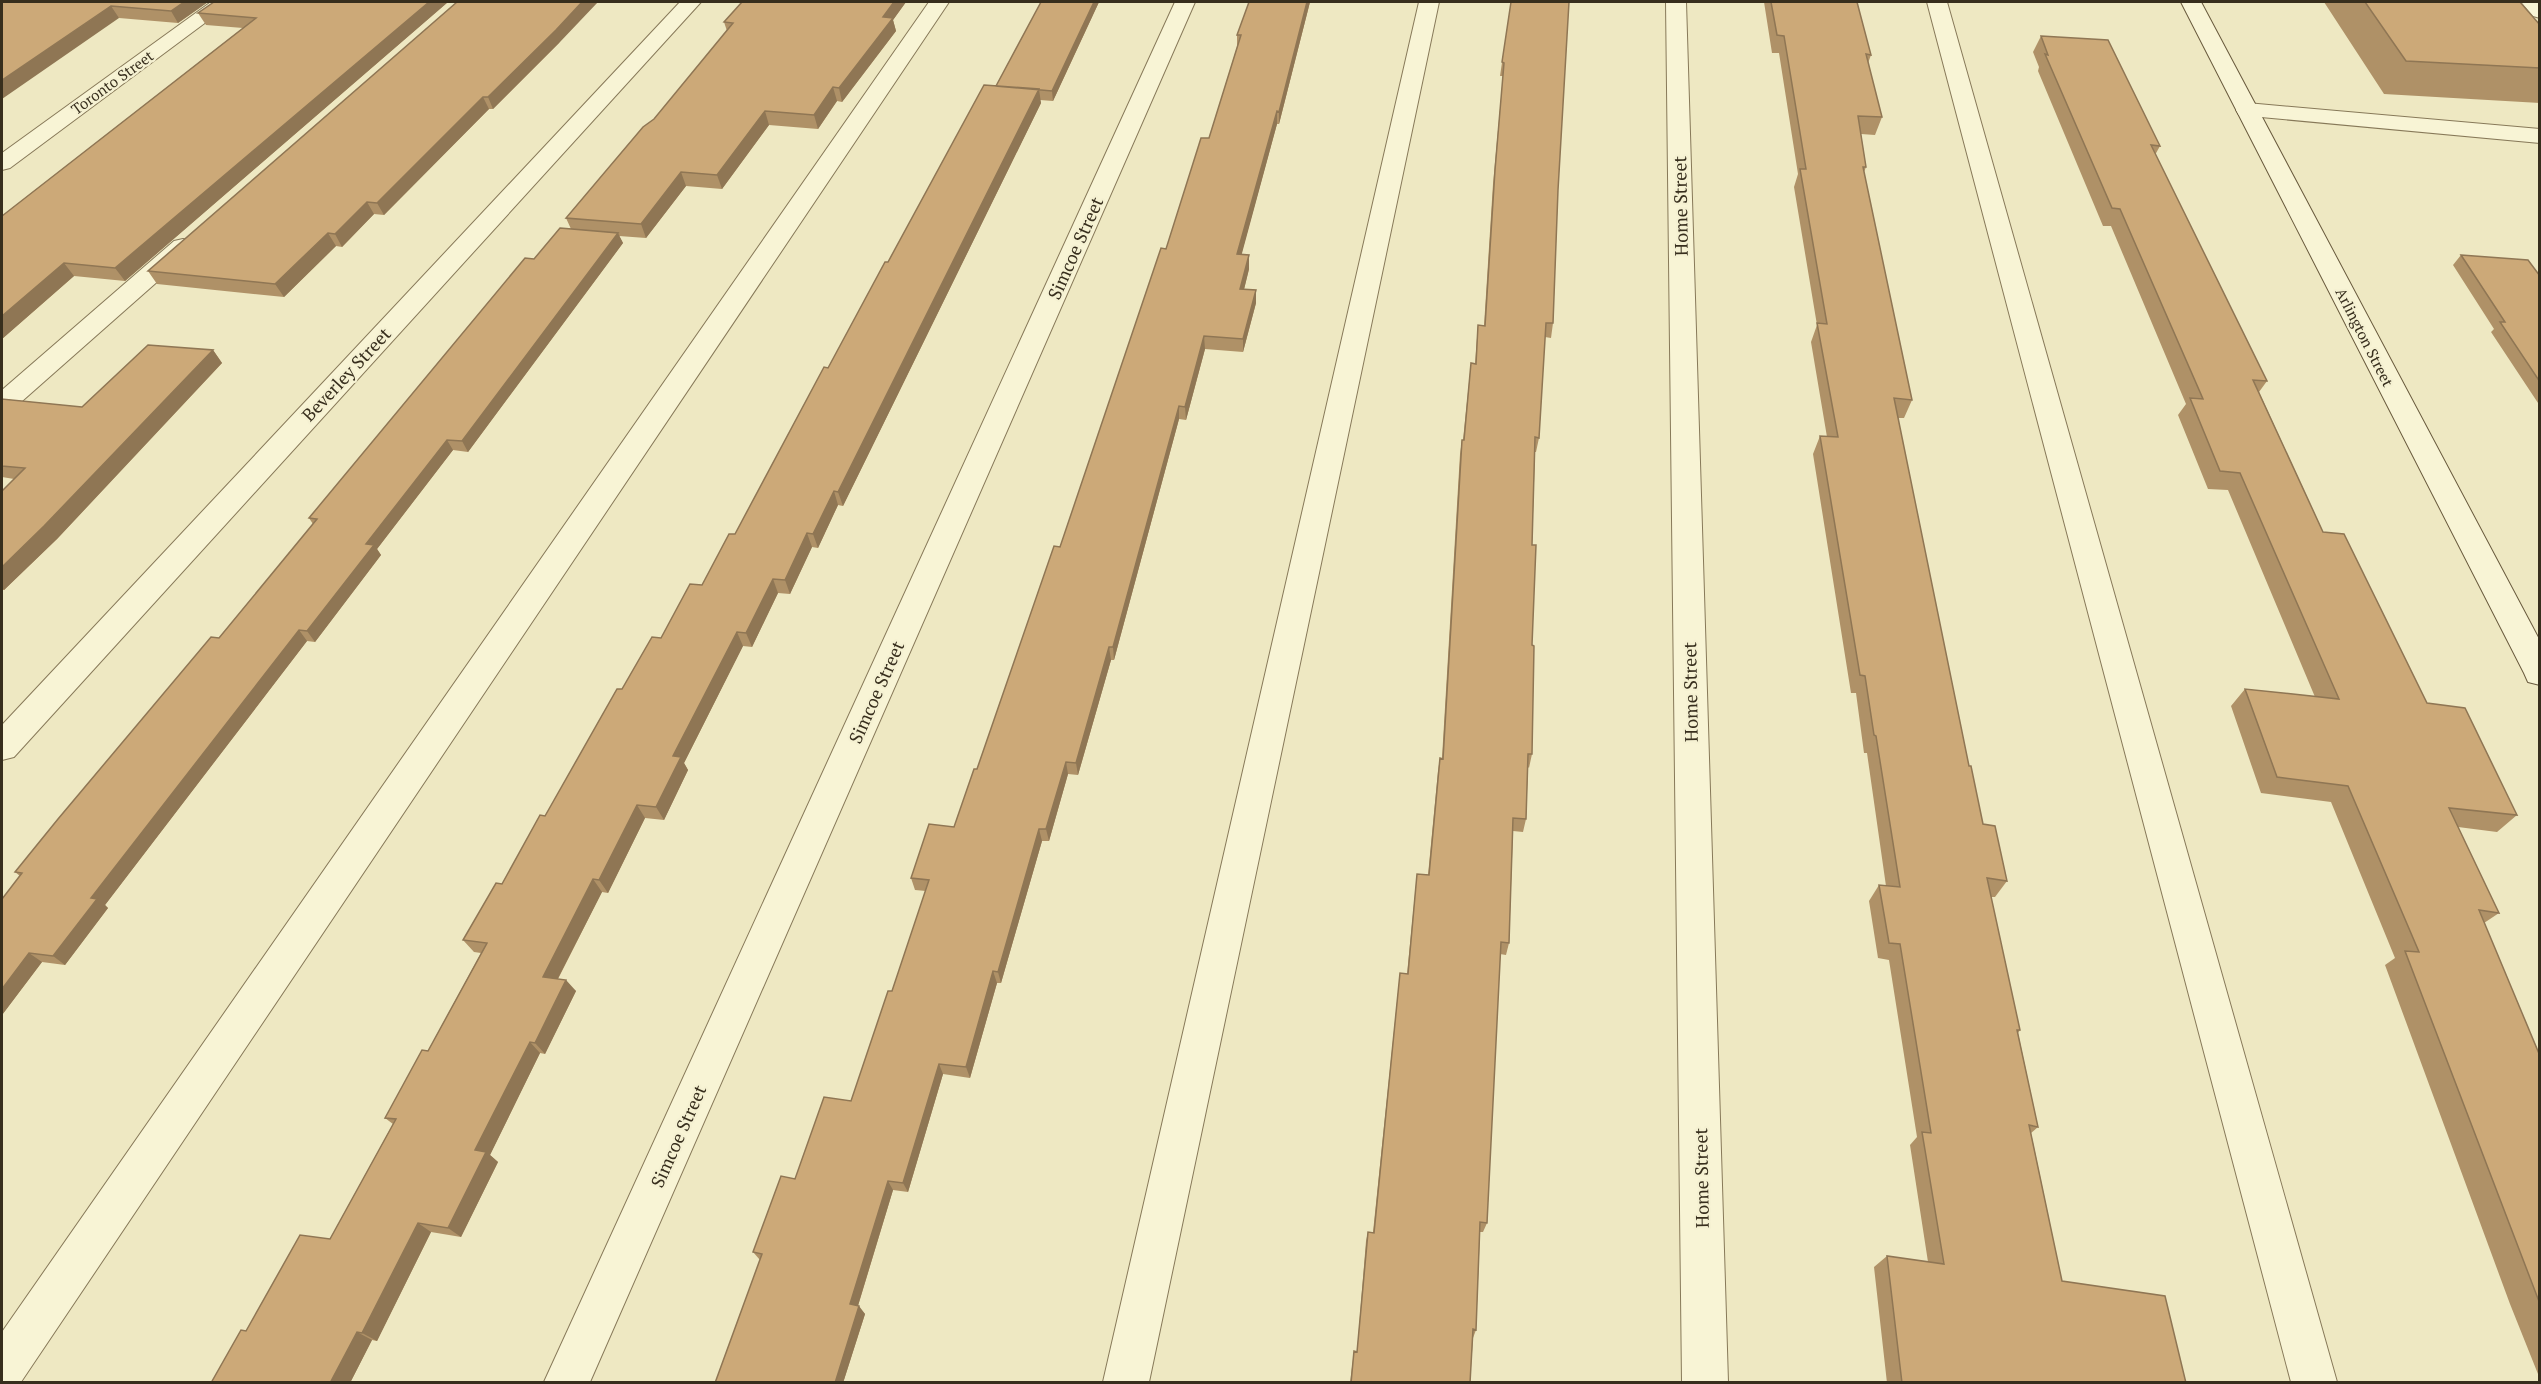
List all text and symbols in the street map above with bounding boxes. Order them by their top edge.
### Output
street label: Toronto Street [67,45,158,119]
street label: Home Street [1667,155,1693,256]
street label: Simcoe Street [1042,193,1108,303]
street label: Arlington Street [2332,284,2399,390]
street label: Beverley Street [296,322,396,426]
street label: Simcoe Street [843,637,909,747]
street label: Home Street [1677,641,1703,742]
street label: Simcoe Street [645,1081,711,1191]
street label: Home Street [1688,1127,1714,1228]

